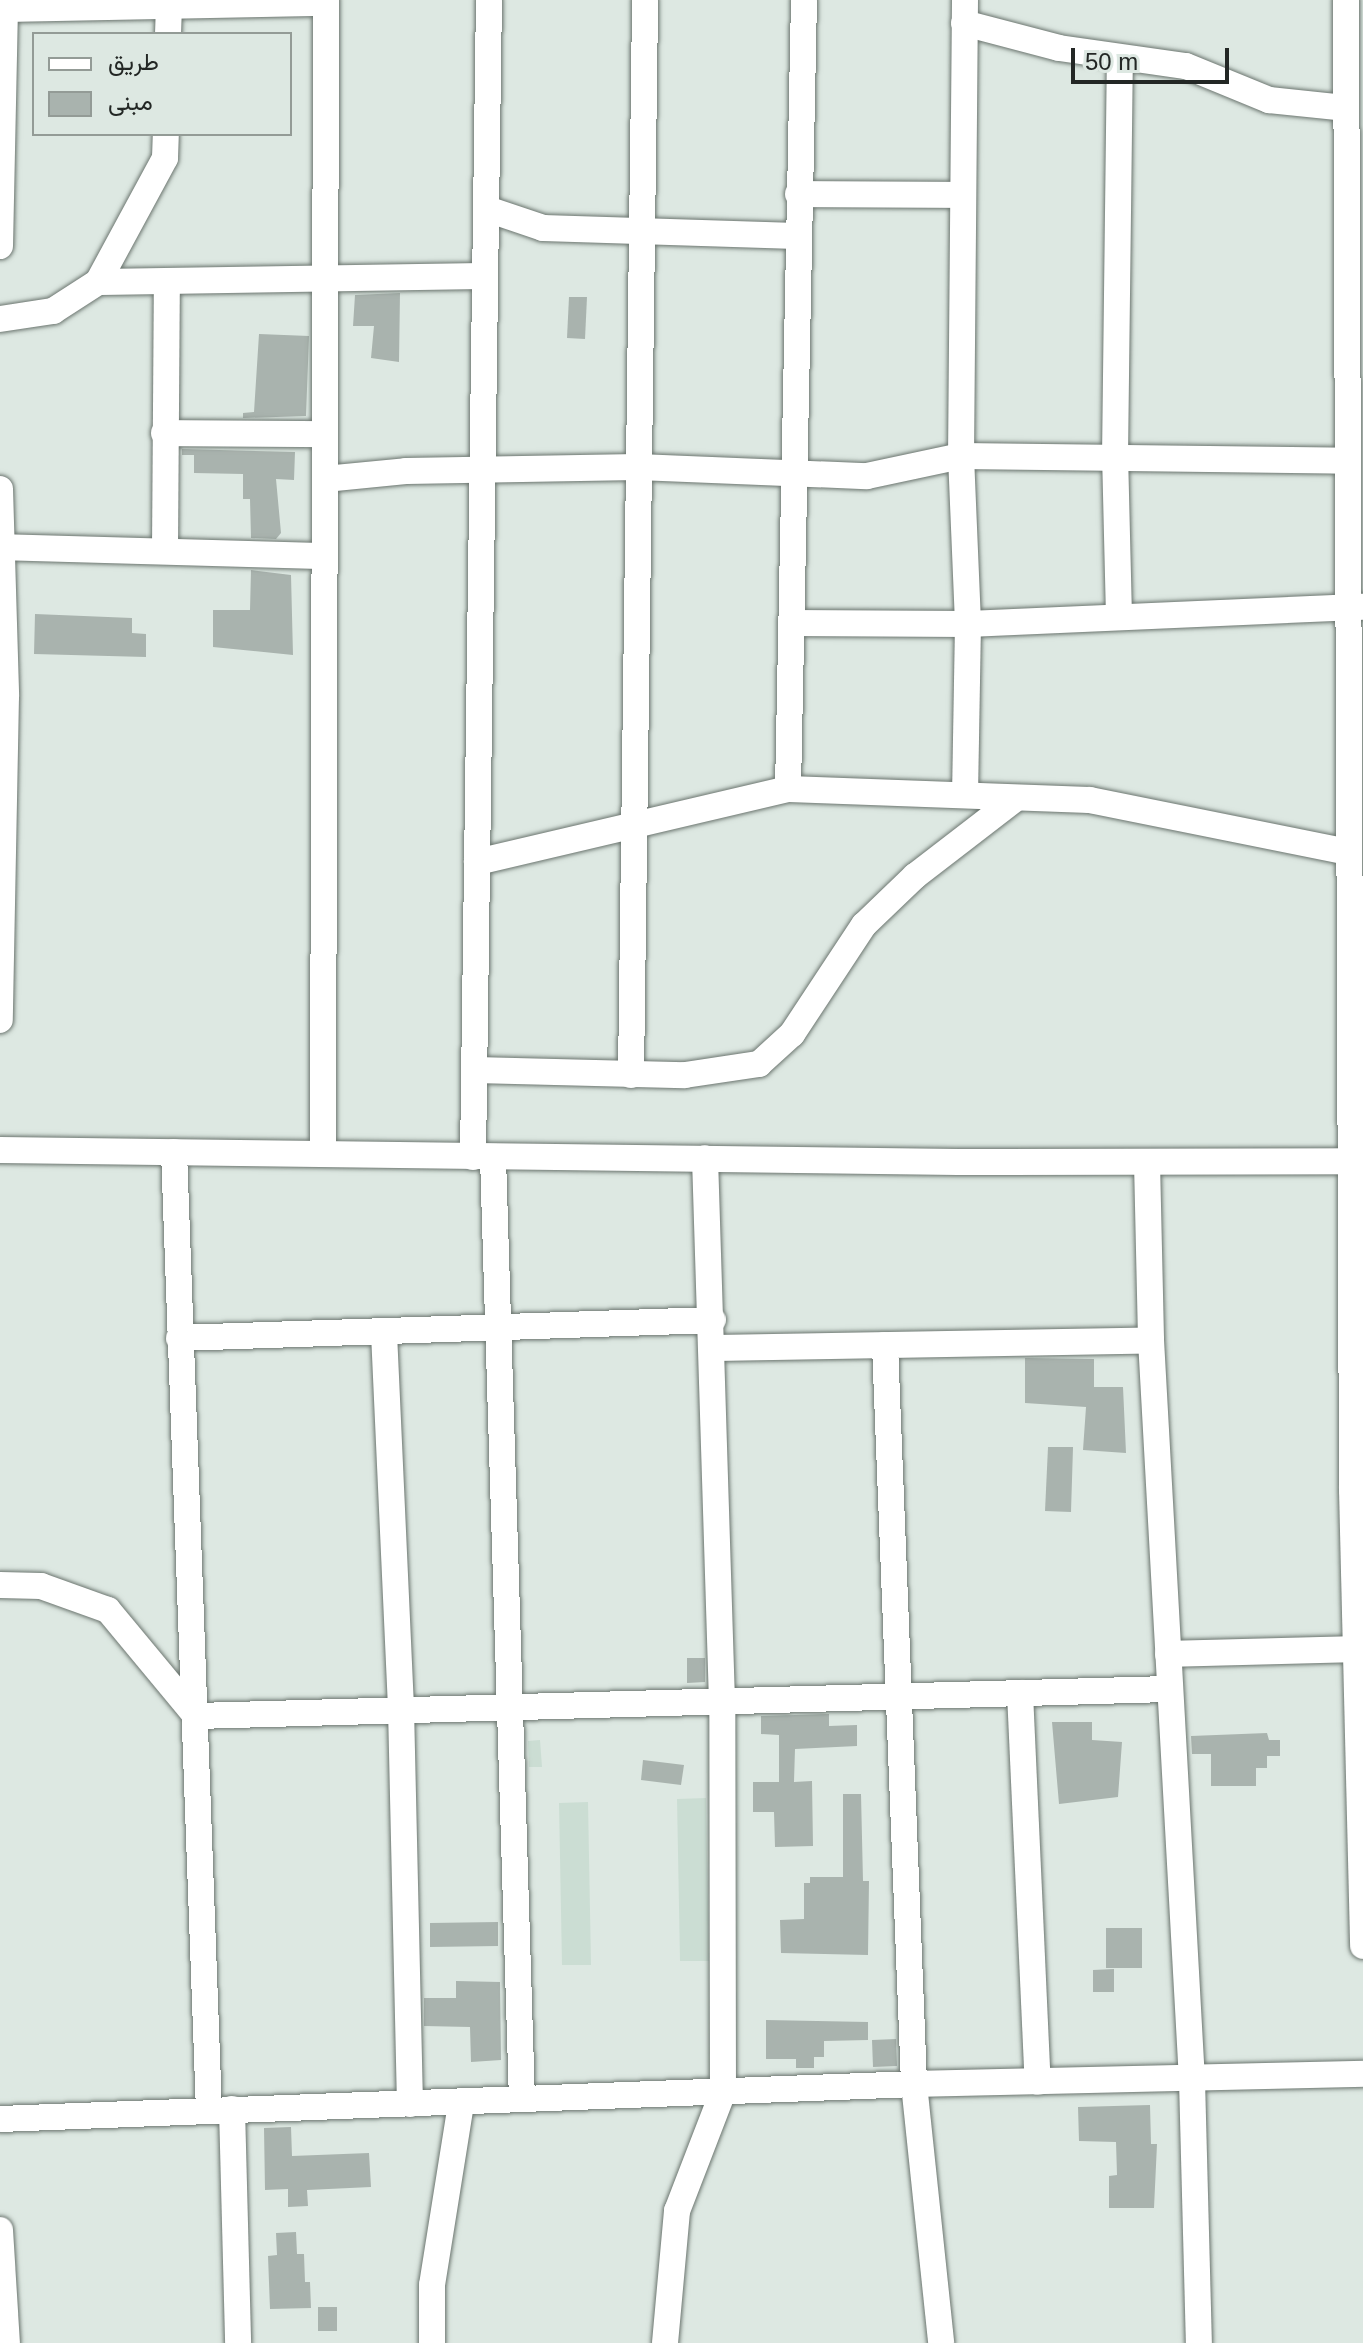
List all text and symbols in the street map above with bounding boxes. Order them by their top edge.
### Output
legend [32,32,292,136]
scale bar [1075,32,1233,82]
text: طريق [108,48,159,75]
text: 50 m [1085,48,1138,75]
text: مبنى [108,88,153,115]

